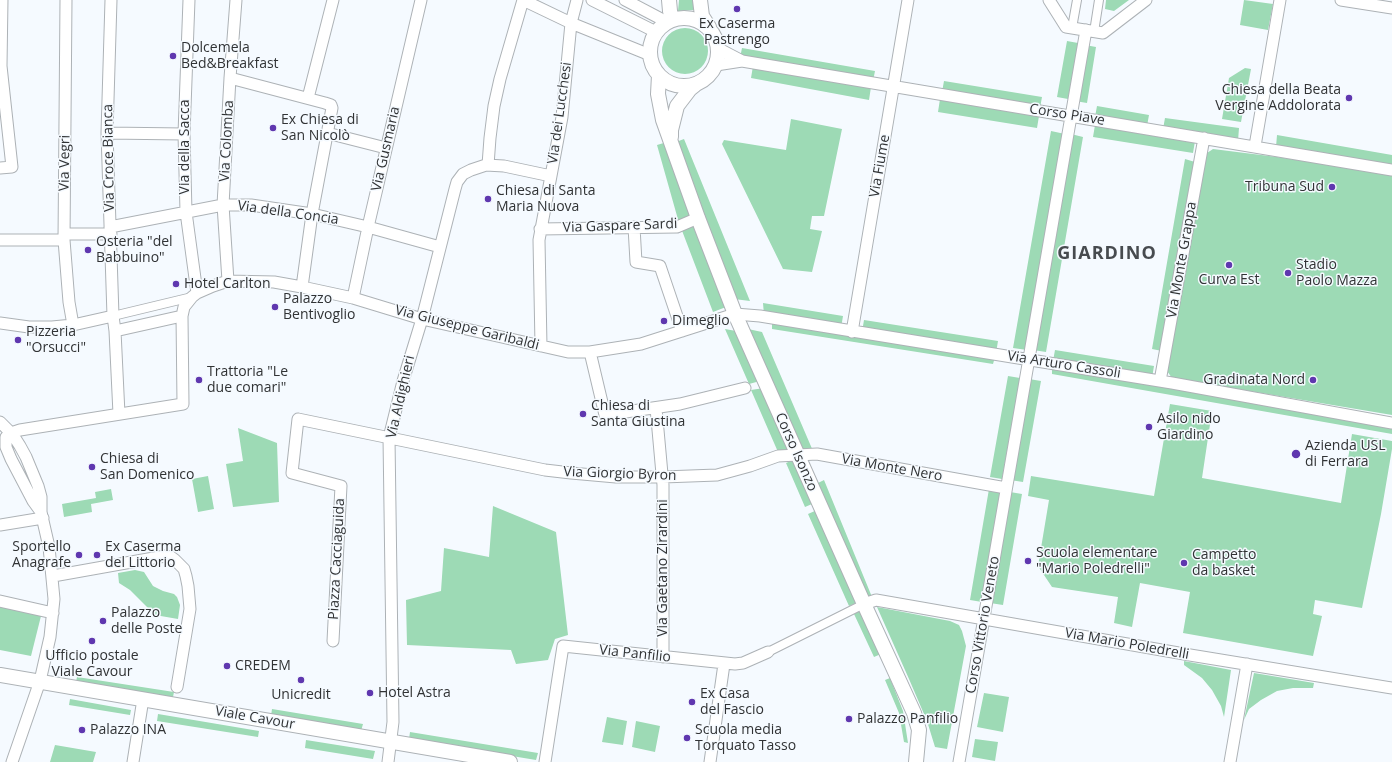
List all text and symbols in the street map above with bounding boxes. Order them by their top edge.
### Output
marker: Ex Caserma Pastrengo [732,4,742,14]
place label: Ex Caserma Pastrengo [699,16,775,48]
place label: Dolcemela Bed&Breakfast [181,40,279,72]
marker: Dolcemela Bed&Breakfast [168,51,178,61]
street label: Via dei Lucchesi [545,61,575,165]
place label: Chiesa della Beata Vergine Addolorata [1215,82,1341,114]
marker: Chiesa della Beata Vergine Addolorata [1344,93,1354,103]
street label: Via della Sacca [177,100,193,194]
street label: Via Colomba [216,100,238,182]
street label: Corso Piave [1028,101,1106,129]
street label: Via Croce Bianca [100,104,118,212]
street label: Via Gusmaria [368,105,404,193]
place label: Ex Chiesa di San Nicolò [281,112,359,144]
marker: Ex Chiesa di San Nicolò [268,123,278,133]
street label: Via Fiume [866,133,894,199]
street label: Via Vegri [56,135,74,191]
place label: Tribuna Sud [1245,179,1324,195]
marker: Tribuna Sud [1327,182,1337,192]
place label: Chiesa di Santa Maria Nuova [496,183,595,216]
marker: Chiesa di Santa Maria Nuova [483,194,493,204]
street label: Via della Concia [236,198,340,228]
street label: Via Monte Grappa [1163,200,1201,320]
street label: Via Gaspare Sardi [562,216,678,236]
place label: Osteria "del Babbuino" [96,234,173,266]
district label: GIARDINO [1057,243,1157,265]
marker: Osteria "del Babbuino" [83,245,93,255]
place label: Stadio Paolo Mazza [1296,257,1377,290]
marker: Curva Est [1224,260,1234,270]
marker: Stadio Paolo Mazza [1283,268,1293,278]
place label: Curva Est [1199,272,1259,288]
place label: Hotel Carlton [184,276,271,292]
marker: Hotel Carlton [171,279,181,289]
place label: Palazzo Bentivoglio [283,291,356,324]
marker: Palazzo Bentivoglio [270,302,280,312]
street label: Via Giuseppe Garibaldi [393,302,541,354]
place label: Dimeglio [672,313,730,329]
marker: Dimeglio [659,316,669,326]
place label: Pizzeria "Orsucci" [26,324,86,356]
marker: Pizzeria "Orsucci" [13,335,23,345]
street label: Via Arturo Cassoli [1006,348,1122,382]
street label: Via Aldighieri [383,354,419,440]
place label: Trattoria "Le due comari" [207,364,288,396]
place label: Gradinata Nord [1203,372,1305,388]
marker: Trattoria "Le due comari" [194,375,204,385]
marker: Gradinata Nord [1308,375,1318,385]
place label: Chiesa di Santa Giustina [591,398,685,430]
marker: Chiesa di Santa Giustina [578,409,588,419]
street label: Corso Isonzo [771,410,821,494]
place label: Asilo nido Giardino [1157,411,1221,444]
marker: Asilo nido Giardino [1144,422,1154,432]
place label: Azienda USL di Ferrara [1305,438,1386,470]
marker: Azienda USL di Ferrara [1290,448,1302,460]
place label: Chiesa di San Domenico [100,451,194,484]
street label: Via Monte Nero [840,451,944,485]
marker: Chiesa di San Domenico [87,462,97,472]
street label: Via Giorgio Byron [563,464,677,484]
street label: Piazza Cacciaguida [325,498,349,620]
street label: Via Gaetano Zirardini [655,499,671,637]
place label: Sportello Anagrafe [12,539,71,572]
place label: Ex Caserma del Littorio [105,539,181,572]
place label: Scuola elementare "Mario Poledrelli" [1036,545,1157,578]
place label: Campetto da basket [1192,547,1256,580]
marker: Sportello Anagrafe [74,550,84,560]
marker: Ex Caserma del Littorio [92,550,102,560]
street label: Corso Vittorio Veneto [963,555,1003,695]
marker: Scuola elementare "Mario Poledrelli" [1023,556,1033,566]
marker: Campetto da basket [1179,558,1189,568]
place label: Palazzo delle Poste [111,605,182,638]
marker: Palazzo delle Poste [98,616,108,626]
street label: Via Mario Poledrelli [1064,625,1190,663]
marker: Ufficio postale Viale Cavour [87,636,97,646]
street label: Via Panfilio [598,642,672,666]
place label: Ufficio postale Viale Cavour [45,648,139,680]
place label: CREDEM [235,658,291,674]
marker: CREDEM [222,661,232,671]
marker: Unicredit [296,675,306,685]
place label: Hotel Astra [378,685,451,701]
place label: Ex Casa del Fascio [700,686,764,718]
place label: Unicredit [271,687,331,703]
marker: Hotel Astra [365,688,375,698]
marker: Ex Casa del Fascio [687,697,697,707]
street label: Viale Cavour [214,703,296,733]
place label: Palazzo Panfilio [857,711,958,727]
marker: Palazzo Panfilio [844,714,854,724]
place label: Palazzo INA [90,722,166,738]
place label: Scuola media Torquato Tasso [695,722,796,754]
marker: Palazzo INA [77,725,87,735]
marker: Scuola media Torquato Tasso [682,733,692,743]

